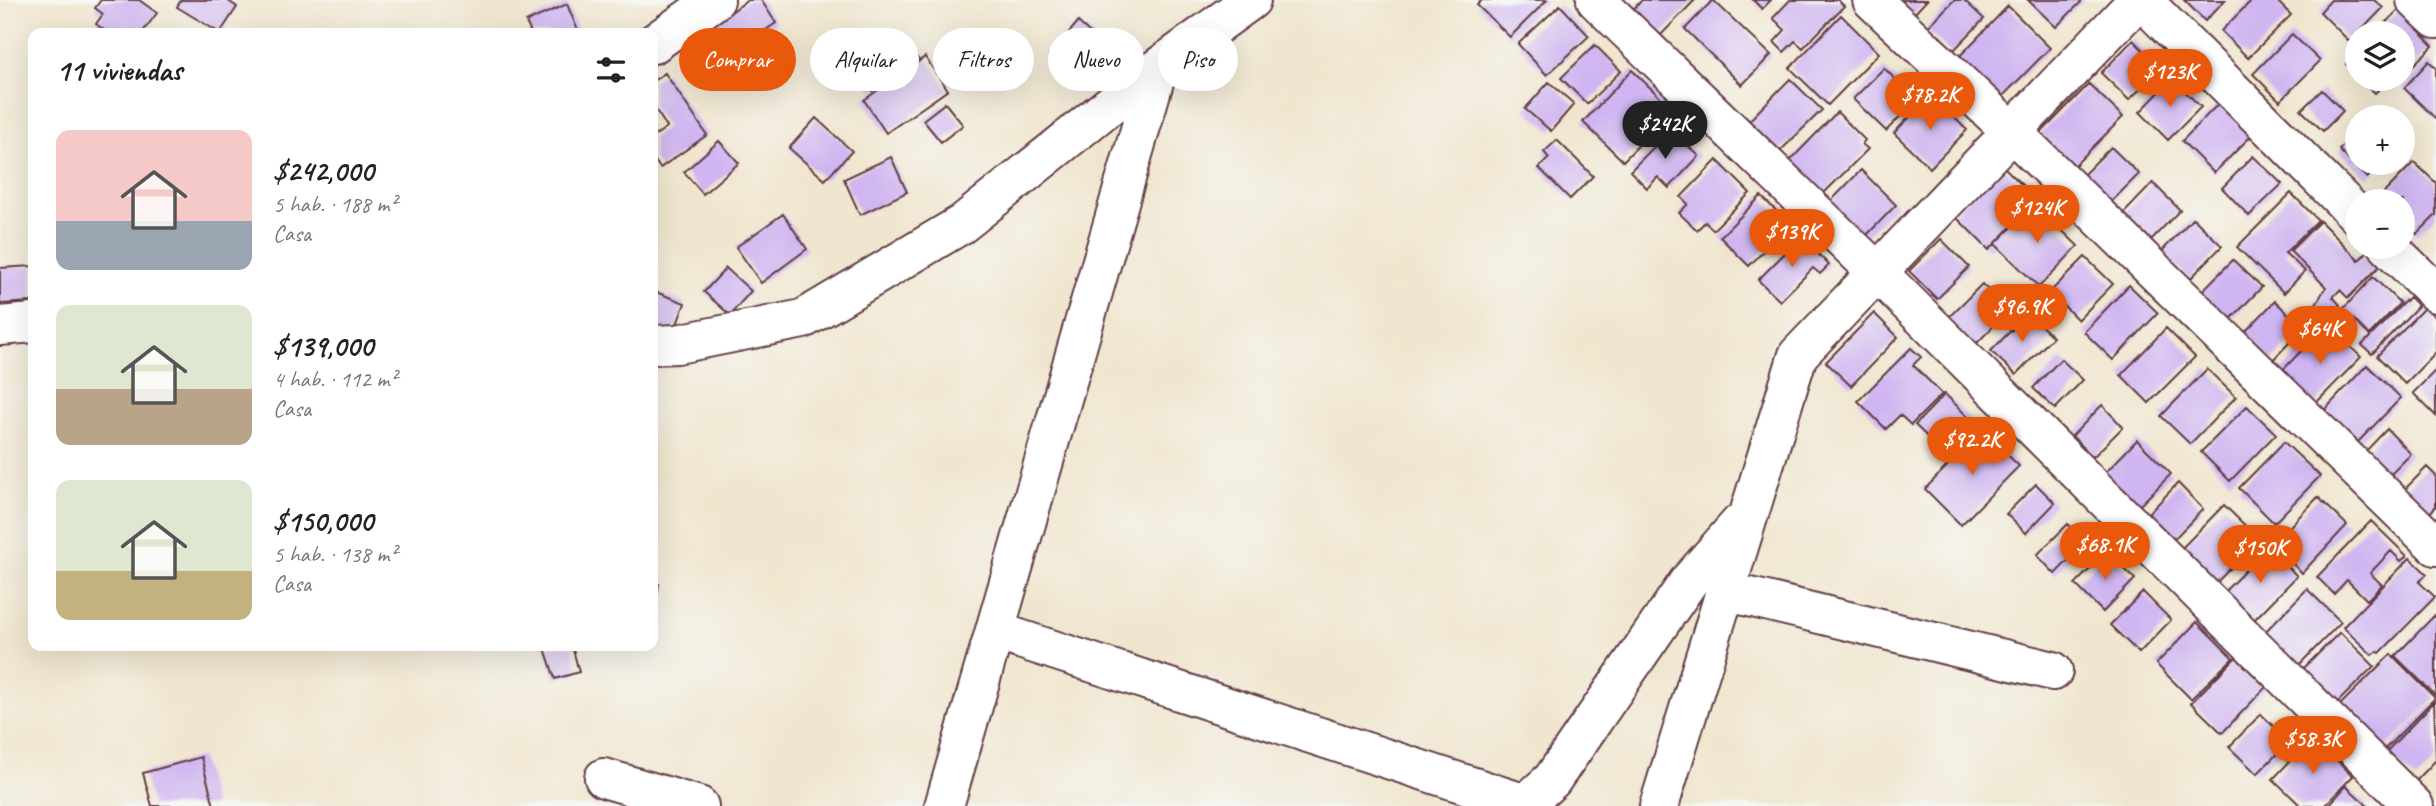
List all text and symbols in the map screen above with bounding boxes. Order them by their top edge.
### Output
map controls [2345,21,2415,259]
button: layers [2345,21,2415,91]
chip: Comprar [679,28,796,91]
chip: Alquilar [810,28,919,91]
chip: Filtros [933,28,1034,91]
chip: Nuevo [1048,28,1144,91]
chip: Piso [1158,28,1238,91]
pin: $123K [2121,50,2219,109]
text: 11 viviendas [56,51,182,89]
icon: filters [592,51,630,89]
text: $123K [2143,57,2197,86]
pin: $78.2K [1873,72,1987,132]
text: $78.2K [1901,80,1959,109]
pin: $242K [1616,102,1714,161]
button: + [2345,105,2415,175]
text: $242K [1638,109,1692,138]
text: $242,000 [273,152,373,190]
icon: home [112,158,196,242]
pin: $124K [1988,186,2086,245]
button: − [2345,189,2415,259]
text: 5 hab. · 188 m² [273,190,397,219]
text: $124K [2010,193,2064,222]
pin: $139K [1743,210,1841,269]
text: $139K [1766,217,1818,246]
text: Casa [273,219,311,248]
pin: $96.9K [1965,284,2079,344]
text: $96.9K [1993,292,2051,321]
pin: $64K [2279,306,2361,366]
text: $64K [2298,314,2342,343]
text: $139,000 [273,327,373,365]
icon: home [112,333,196,417]
text: 4 hab. · 112 m² [273,365,397,394]
text: Casa [273,394,311,423]
pin: $92.2K [1915,418,2029,477]
text: $92.2K [1943,425,2001,454]
text: $150,000 [273,502,373,540]
icon: home [112,508,196,592]
pin: $68.1K [2048,522,2162,582]
pin: $150K [2211,526,2309,585]
text: $68.1K [2076,530,2134,559]
text: $150K [2234,533,2286,562]
text: 5 hab. · 138 m² [273,540,397,569]
text: Casa [273,569,311,598]
pin: $58.3K [2256,716,2370,776]
text: $58.3K [2284,724,2342,753]

